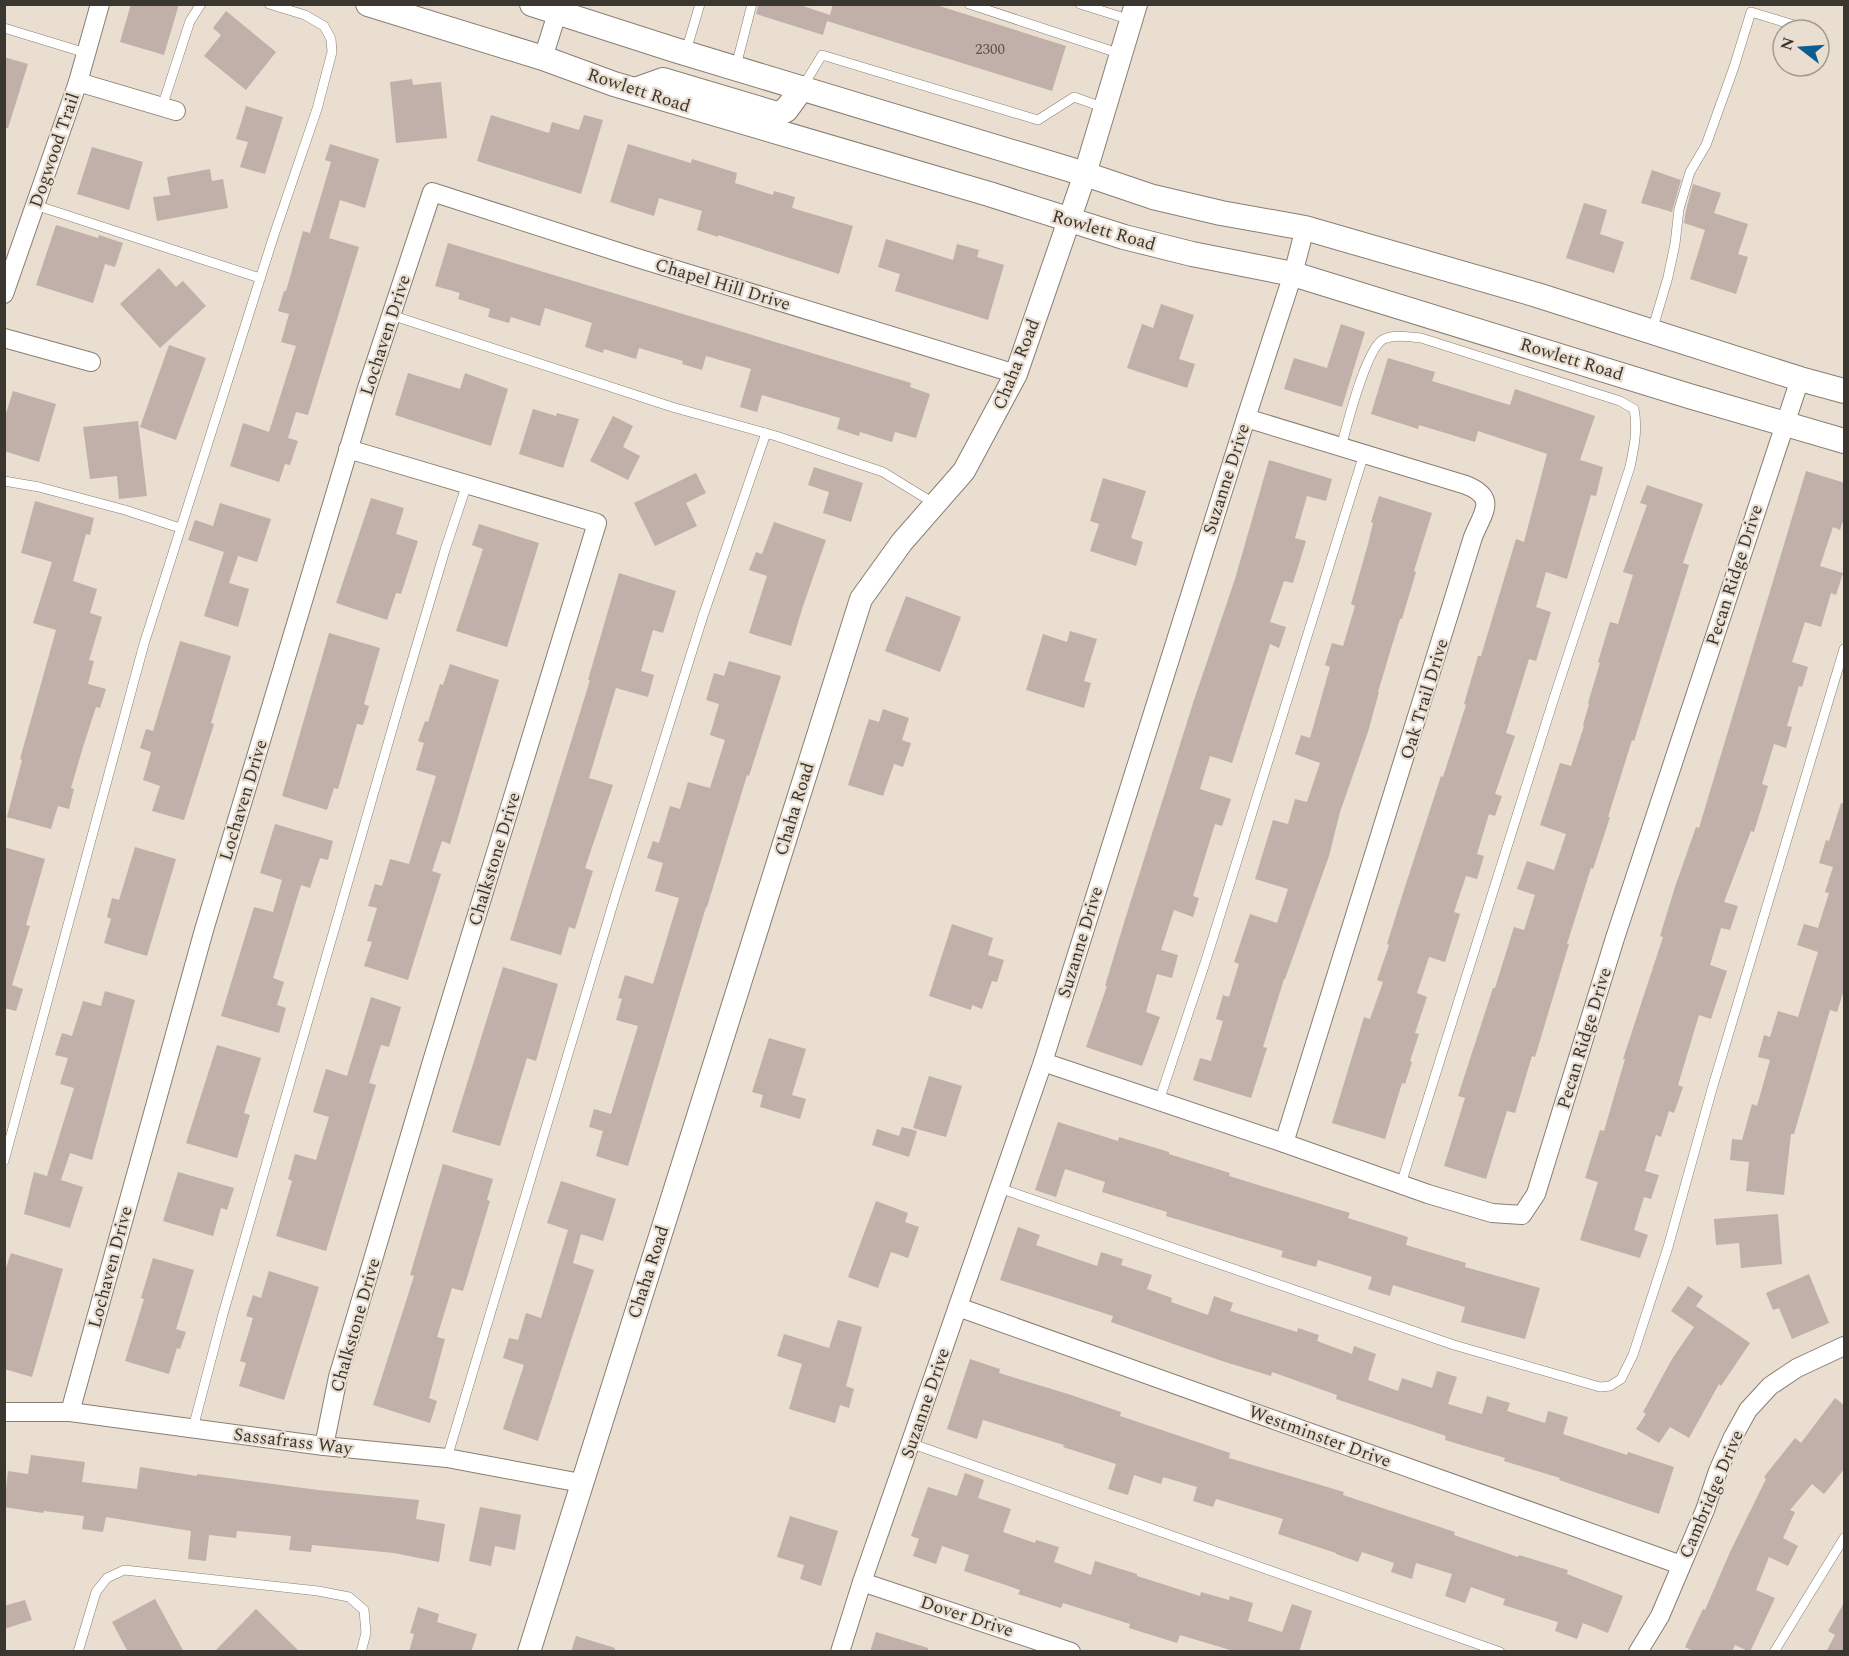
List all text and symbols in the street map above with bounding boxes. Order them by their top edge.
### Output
north arrow [1771,18,1831,78]
text: N [1774,34,1801,54]
house number: 2300 [975,38,1005,61]
street label: Rowlett Road [584,61,694,120]
street label: Dogwood Trail [22,89,87,211]
street label: Rowlett Road [1049,203,1159,258]
street label: Chapel Hill Drive [652,251,794,318]
street label: Lochaven Drive [353,271,418,399]
street label: Chaha Road [986,314,1047,414]
street label: Rowlett Road [1517,331,1627,388]
street label: Suzanne Drive [1196,420,1257,538]
street label: Pecan Ridge Drive [1699,501,1770,649]
street label: Oak Trail Drive [1393,635,1456,763]
street label: Lochaven Drive [212,736,275,864]
street label: Chaha Road [767,759,821,859]
street label: Chalkstone Drive [461,789,528,929]
street label: Suzanne Drive [1051,883,1110,1001]
street label: Pecan Ridge Drive [1550,964,1619,1112]
street label: Lochaven Drive [81,1203,140,1331]
street label: Chaha Road [621,1222,676,1322]
street label: Chalkstone Drive [323,1255,388,1395]
street label: Suzanne Drive [894,1344,957,1462]
street label: Westminster Drive [1245,1398,1395,1475]
street label: Sassafrass Way [232,1421,355,1462]
street label: Cambridge Drive [1672,1426,1751,1563]
street label: Dover Drive [917,1589,1017,1644]

